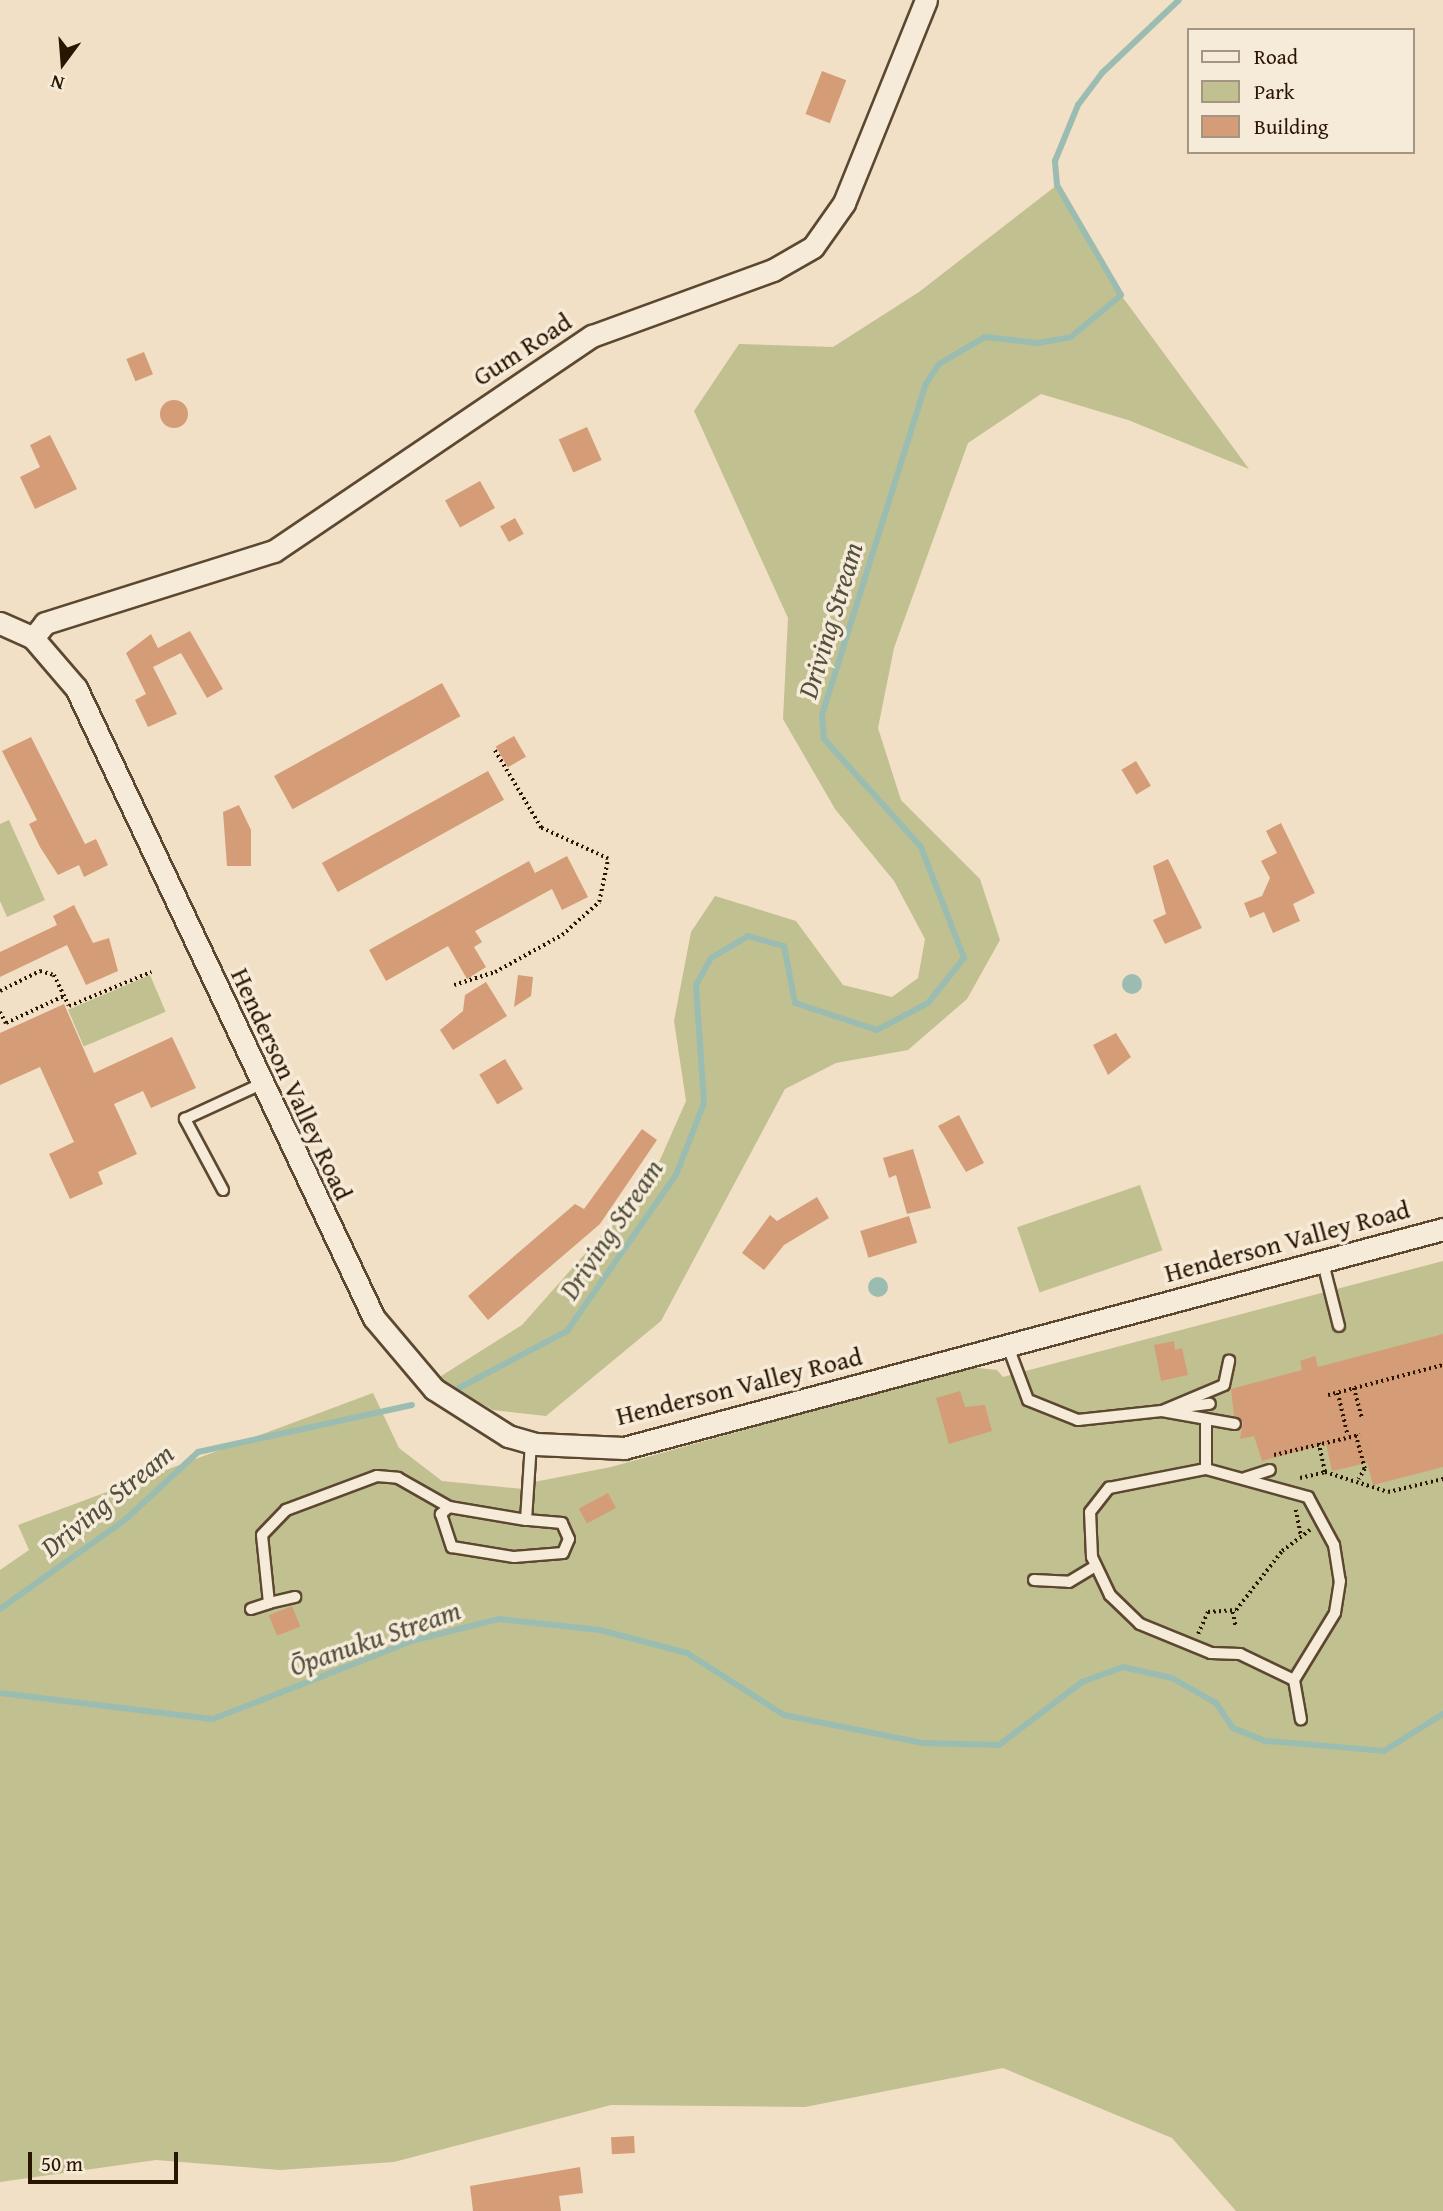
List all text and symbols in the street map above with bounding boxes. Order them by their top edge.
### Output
north arrow [28,28,98,98]
legend [1188,28,1415,154]
text: Road [1254,41,1298,72]
text: N [47,68,67,98]
text: Park [1254,76,1295,107]
text: Building [1254,111,1328,142]
street label: Gum Road [467,306,577,392]
water label: Driving Stream [790,538,870,702]
street label: Henderson Valley Road [225,963,359,1205]
water label: Driving Stream [552,1153,670,1305]
street label: Henderson Valley Road [1161,1193,1413,1289]
street label: Henderson Valley Road [613,1340,865,1432]
water label: Driving Stream [34,1436,180,1564]
water label: Ōpanuku Stream [285,1593,465,1683]
scale bar [32,2138,182,2182]
text: 50 m [41,2148,83,2179]

